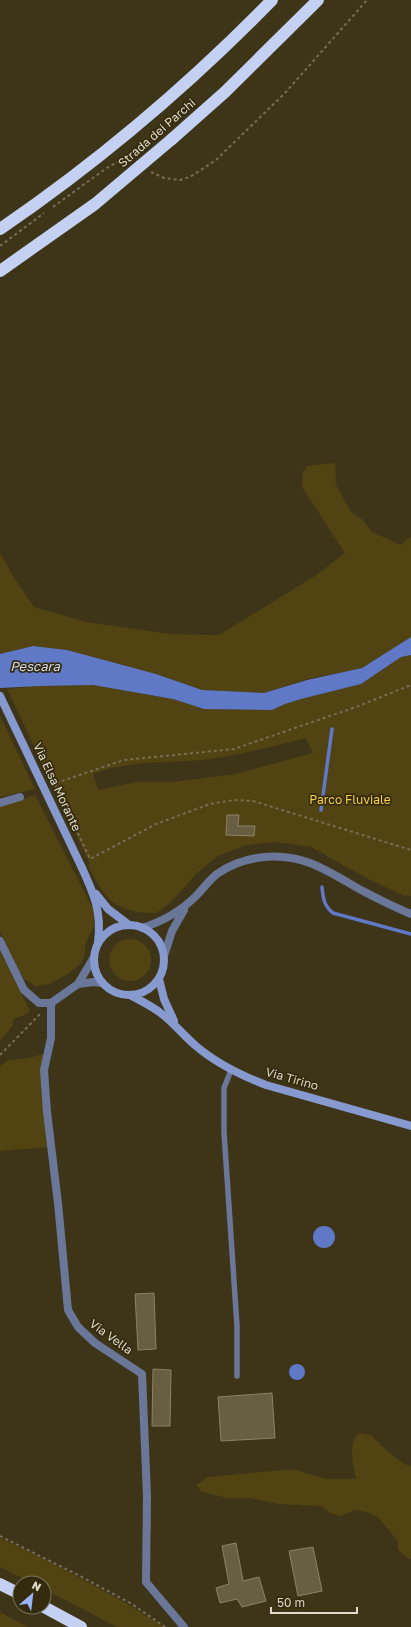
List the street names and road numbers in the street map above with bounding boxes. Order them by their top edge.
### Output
street label: Strada dei Parchi [115,95,198,170]
street label: Via Elsa Morante [30,740,85,834]
street label: Via Tirino [264,1064,320,1093]
street label: Via Vella [87,1316,136,1357]

